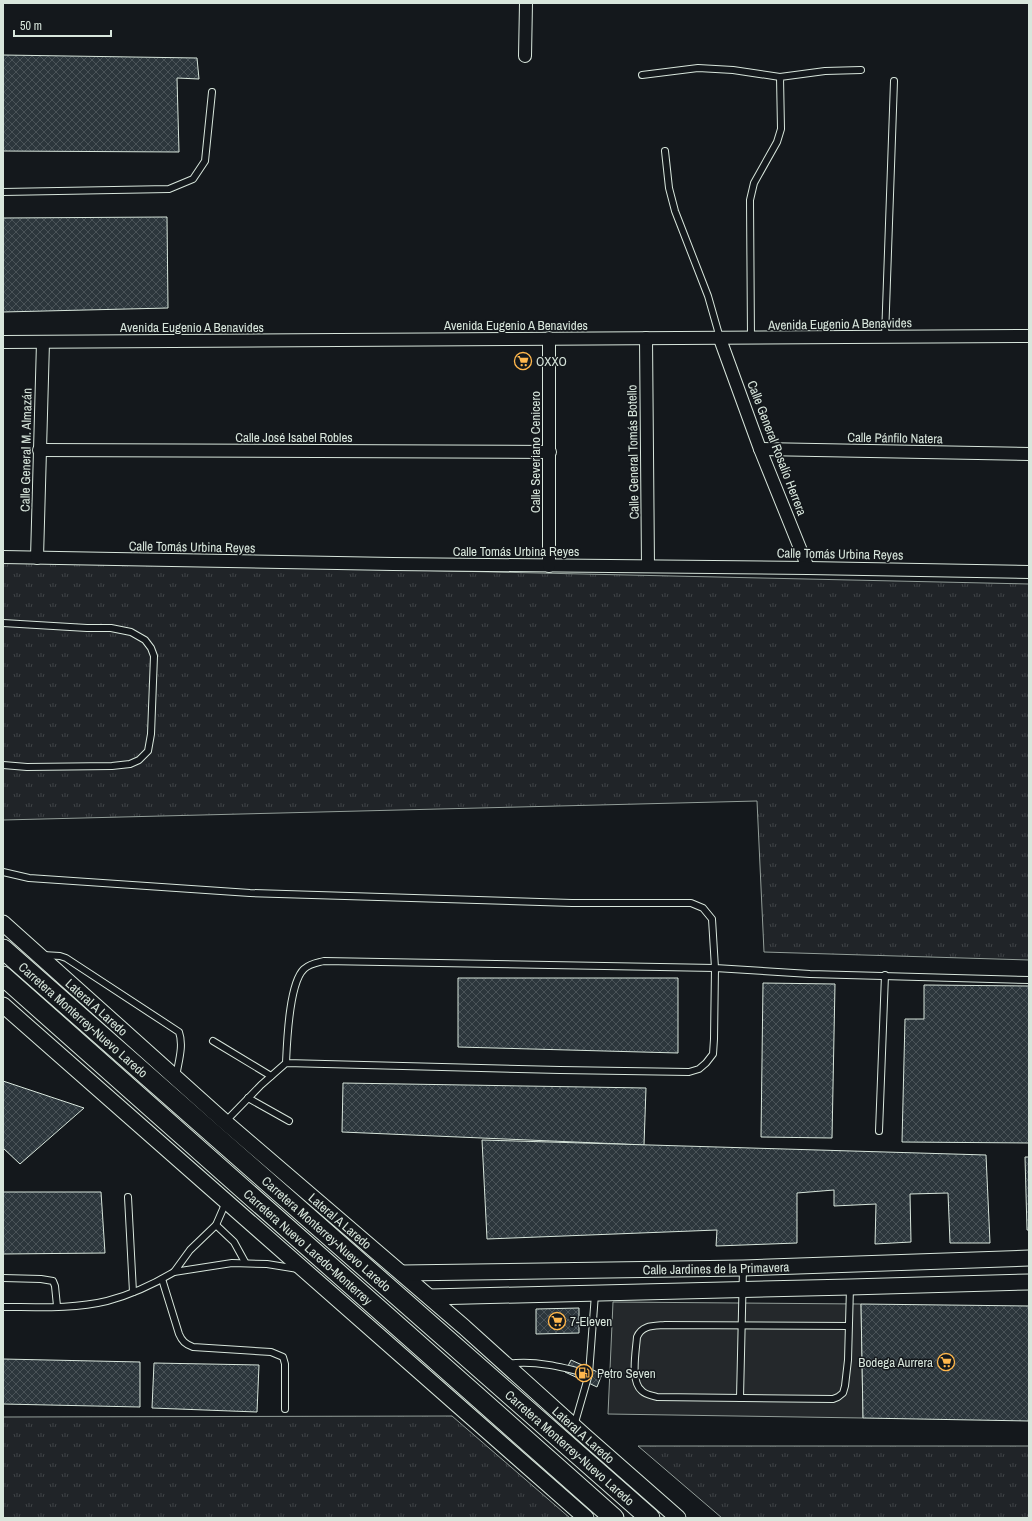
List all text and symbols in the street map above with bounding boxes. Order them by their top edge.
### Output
scale bar [14,12,111,38]
text: 50 m [20,18,42,34]
street label: Avenida Eugenio A Benavides [767,314,912,334]
street label: Avenida Eugenio A Benavides [443,317,588,334]
street label: Avenida Eugenio A Benavides [119,319,264,336]
supermarket icon: OXXO [513,351,533,371]
place label: OXXO [536,353,567,370]
street label: Calle General Rosalío Herrera [743,378,811,518]
street label: Calle General Tomás Botello [623,384,643,520]
street label: Calle General M. Almazán [16,388,36,512]
street label: Calle Severiano Cenicero [527,391,544,513]
street label: Calle José Isabel Robles [235,429,353,446]
street label: Calle Pánfilo Natera [847,429,943,447]
street label: Calle Tomás Urbina Reyes [129,537,255,557]
street label: Calle Tomás Urbina Reyes [453,543,579,560]
street label: Calle Tomás Urbina Reyes [777,544,903,564]
street label: Carretera Monterrey-Nuevo Laredo [15,958,152,1081]
street label: Lateral A Laredo [62,975,132,1039]
street label: Carretera Monterrey-Nuevo Laredo [258,1172,395,1295]
street label: Carretera Nuevo Laredo-Monterrey [240,1185,377,1309]
street label: Lateral A Laredo [305,1189,375,1253]
street label: Calle Jardines de la Primavera [643,1258,790,1278]
supermarket icon: 7-Eleven [547,1311,567,1331]
place label: 7-Eleven [570,1313,612,1330]
supermarket icon: Bodega Aurrera [936,1352,956,1372]
place label: Bodega Aurrera [858,1354,933,1371]
fuel station icon: Petro Seven [574,1363,594,1383]
place label: Petro Seven [597,1365,656,1382]
street label: Carretera Monterrey-Nuevo Laredo [502,1386,638,1509]
street label: Lateral A Laredo [549,1402,618,1467]

